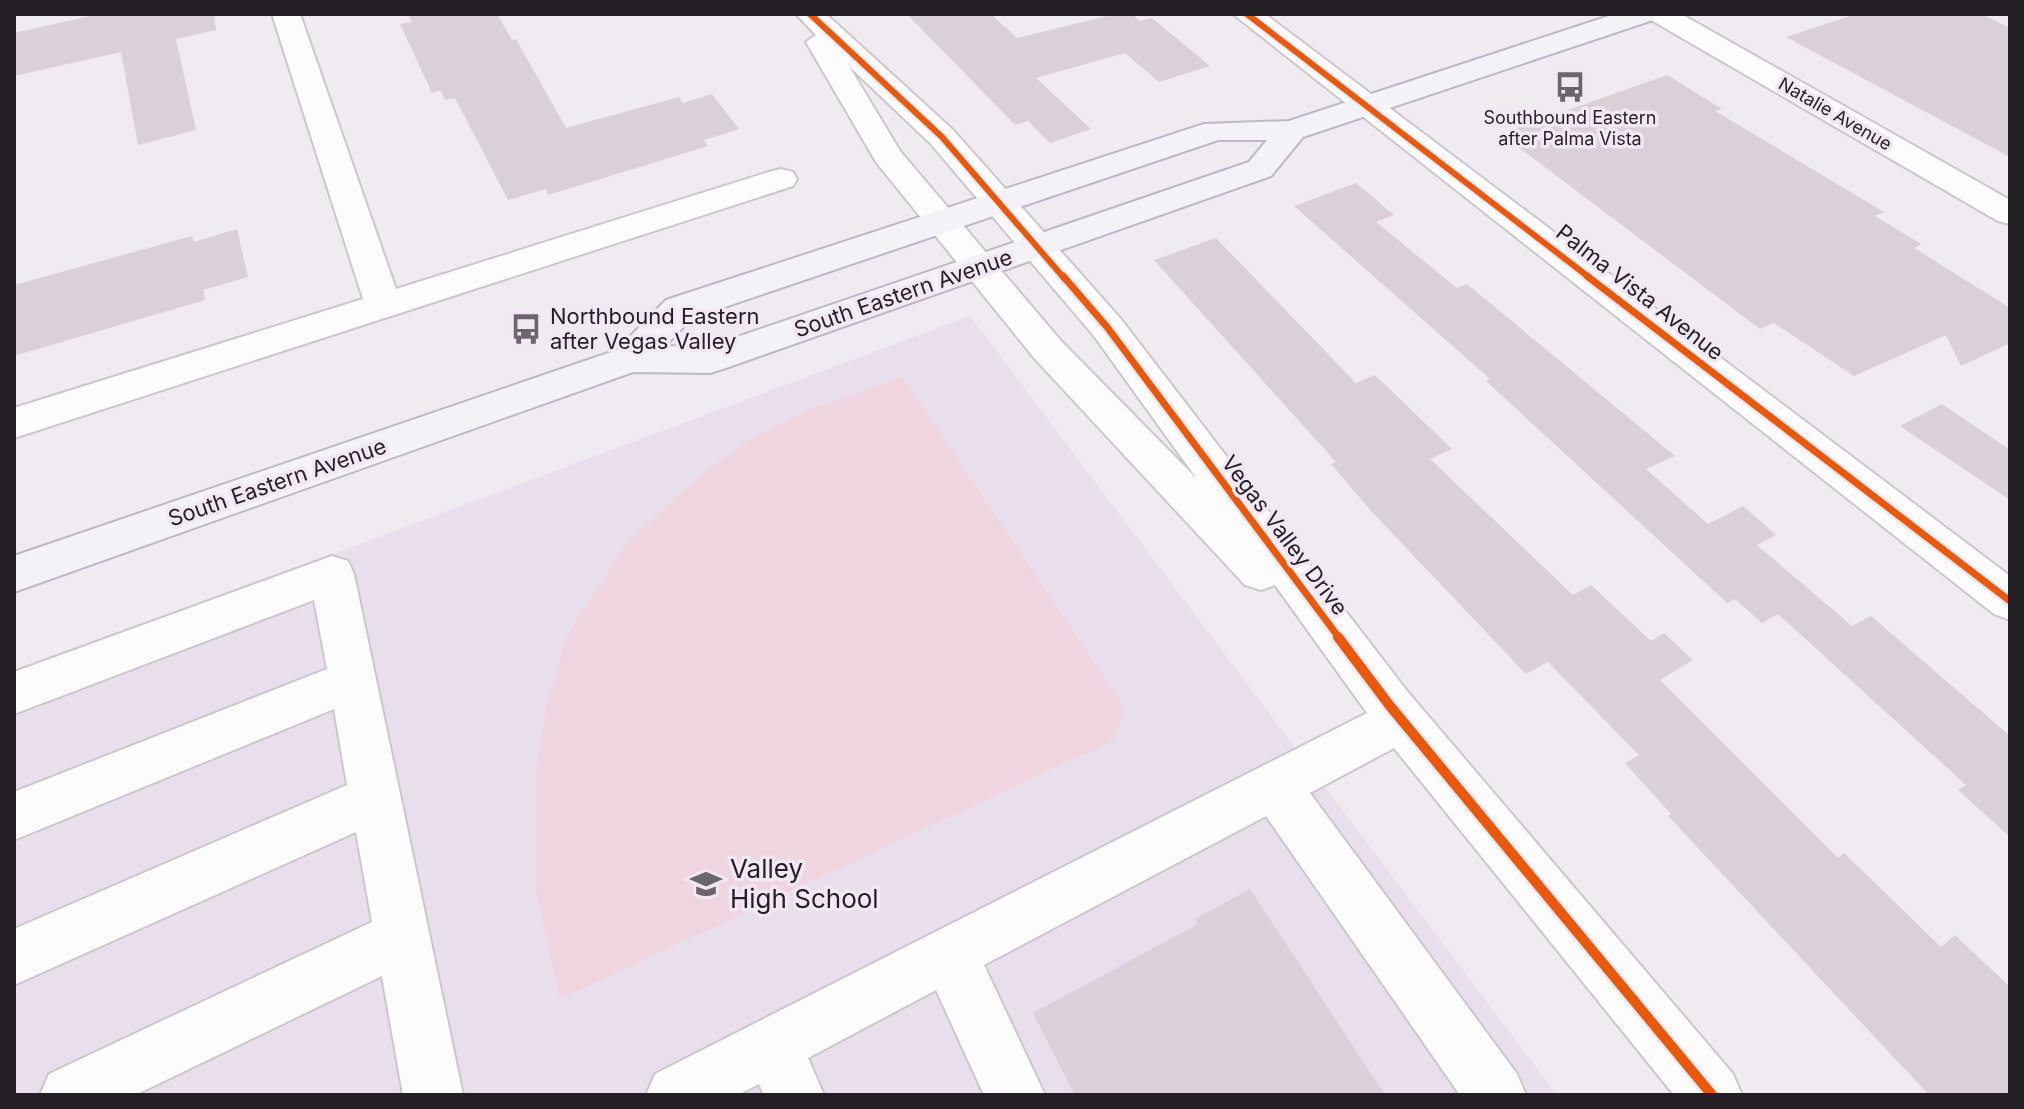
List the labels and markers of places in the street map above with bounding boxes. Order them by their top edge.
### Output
bus stop icon: Southbound Eastern after Palma Vista [1553,70,1587,104]
place label: Southbound Eastern after Palma Vista [1483,107,1657,149]
place label: Northbound Eastern after Vegas Valley [550,303,760,354]
bus stop icon: Northbound Eastern after Vegas Valley [509,312,543,346]
place label: Valley High School [730,853,879,914]
school or university icon: Valley High School [689,867,723,901]

